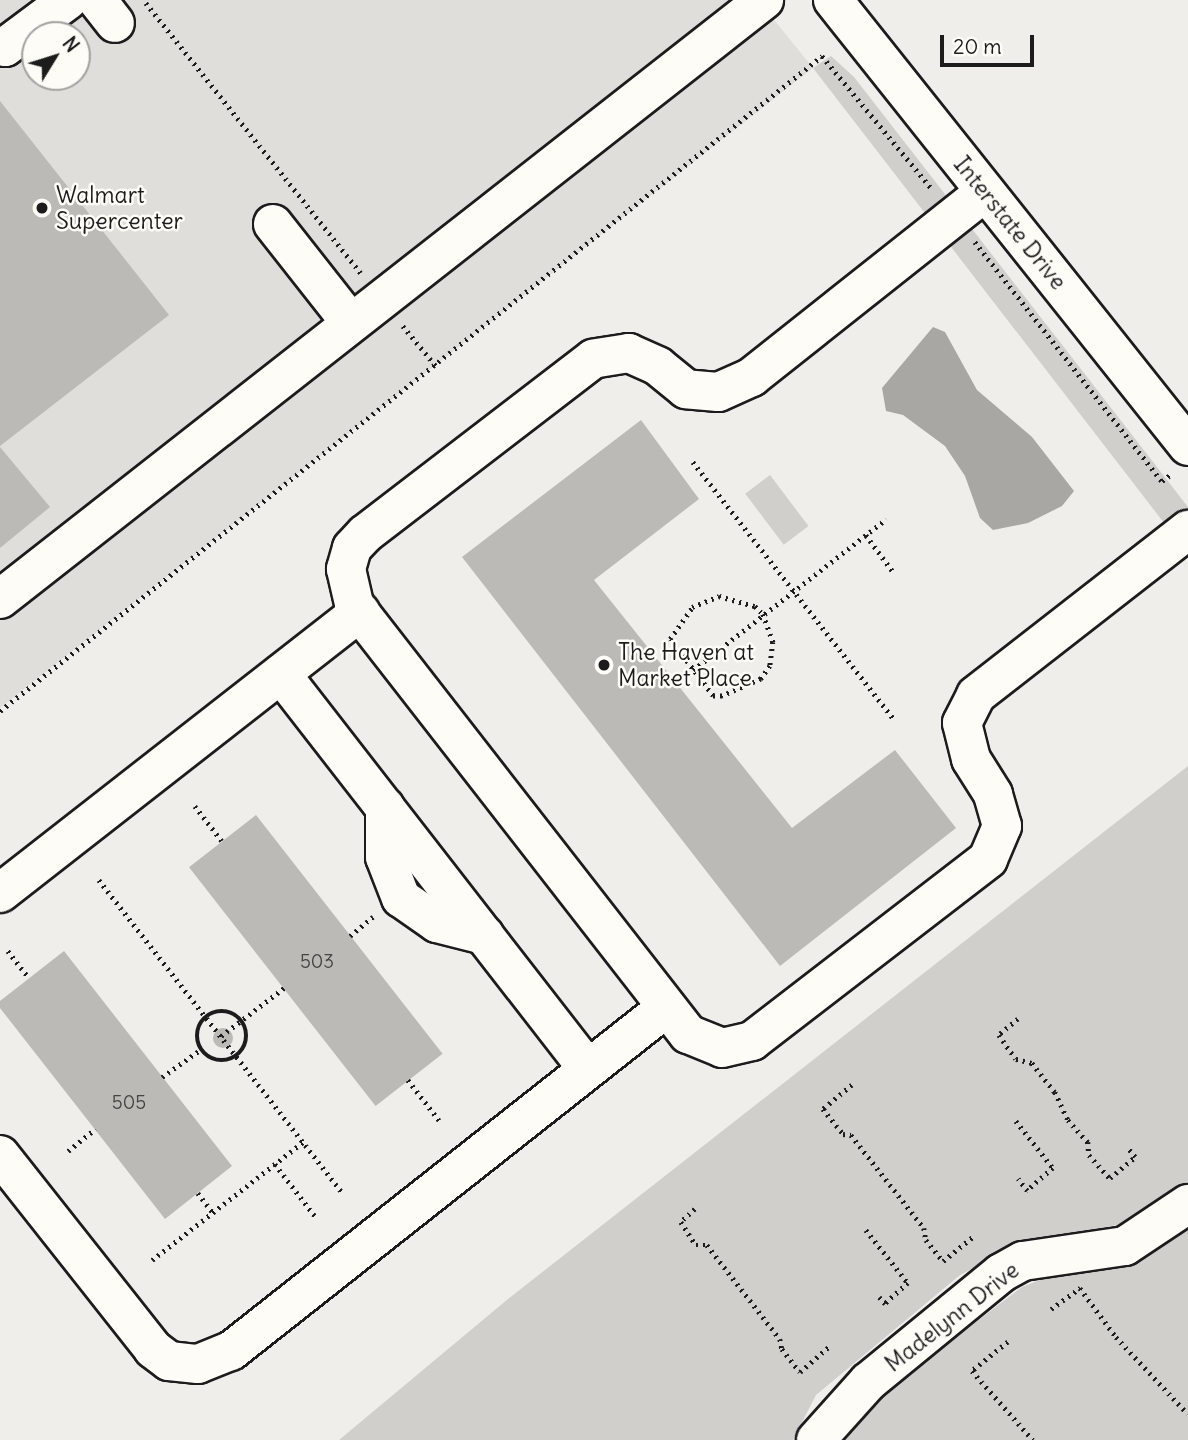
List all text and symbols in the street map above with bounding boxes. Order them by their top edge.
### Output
north arrow [21,21,91,91]
scale bar [943,21,1038,65]
text: N [57,32,84,57]
text: 20 m [953,33,1002,60]
street label: Interstate Drive [948,151,1072,295]
place label: Walmart Supercenter [56,181,183,235]
marker: Walmart Supercenter [34,200,50,216]
place label: The Haven at Market Place [618,638,754,692]
marker: The Haven at Market Place [596,657,612,673]
house number: 503 [300,951,334,973]
house number: 505 [112,1092,146,1114]
street label: Madelynn Drive [880,1256,1024,1378]

